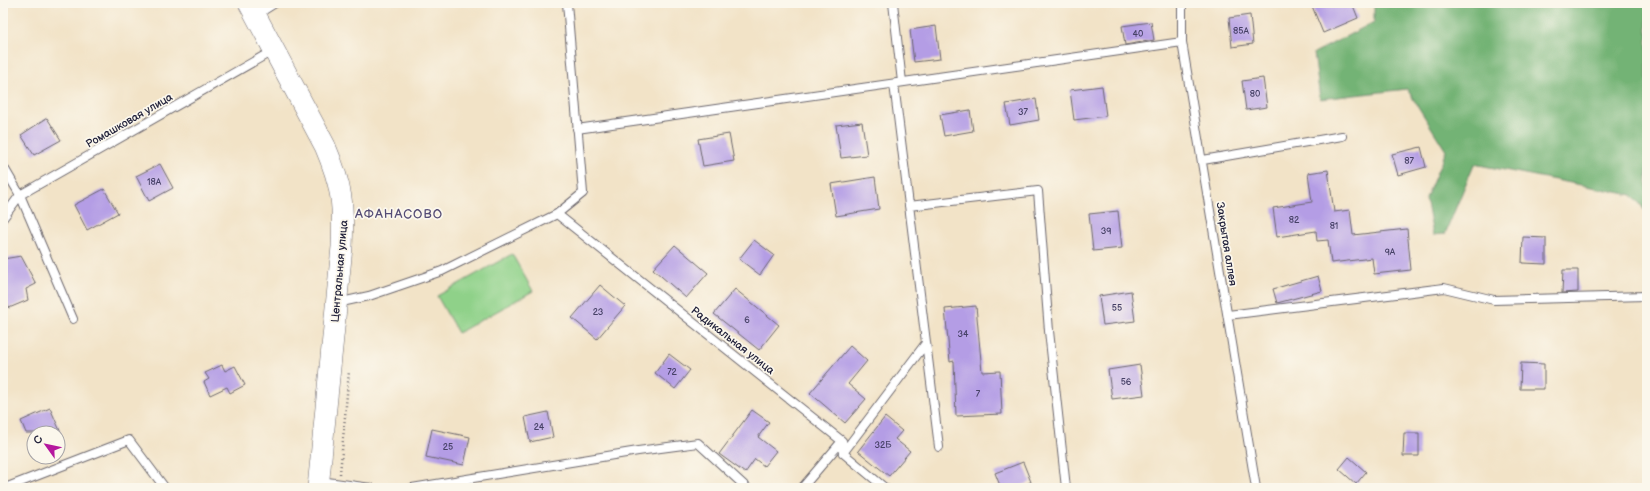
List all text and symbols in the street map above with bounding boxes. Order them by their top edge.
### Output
house number: 85А [1233,26,1249,37]
house number: 40 [1133,29,1143,40]
house number: 80 [1250,89,1260,100]
street label: Ромашковая улица [84,90,175,151]
house number: 37 [1018,107,1029,118]
house number: 87 [1404,156,1414,167]
house number: 18А [147,177,162,188]
street label: Закрытая аллея [1213,201,1240,287]
district label: АФАНАСОВО [354,206,443,222]
house number: 82 [1289,215,1300,226]
street label: Центральная улица [329,219,350,323]
house number: 81 [1330,221,1338,232]
house number: 39 [1101,226,1111,237]
house number: 9А [1385,247,1396,258]
house number: 55 [1112,303,1122,314]
street label: Радикальная улица [688,304,777,377]
house number: 23 [593,307,604,318]
house number: 6 [744,315,750,326]
house number: 34 [957,329,969,340]
house number: 72 [667,367,678,378]
house number: 56 [1121,377,1132,388]
house number: 7 [976,389,981,400]
house number: 24 [534,422,545,433]
north arrow [26,425,66,465]
text: С [30,433,46,447]
house number: 32Б [874,440,892,451]
house number: 25 [443,442,453,453]

